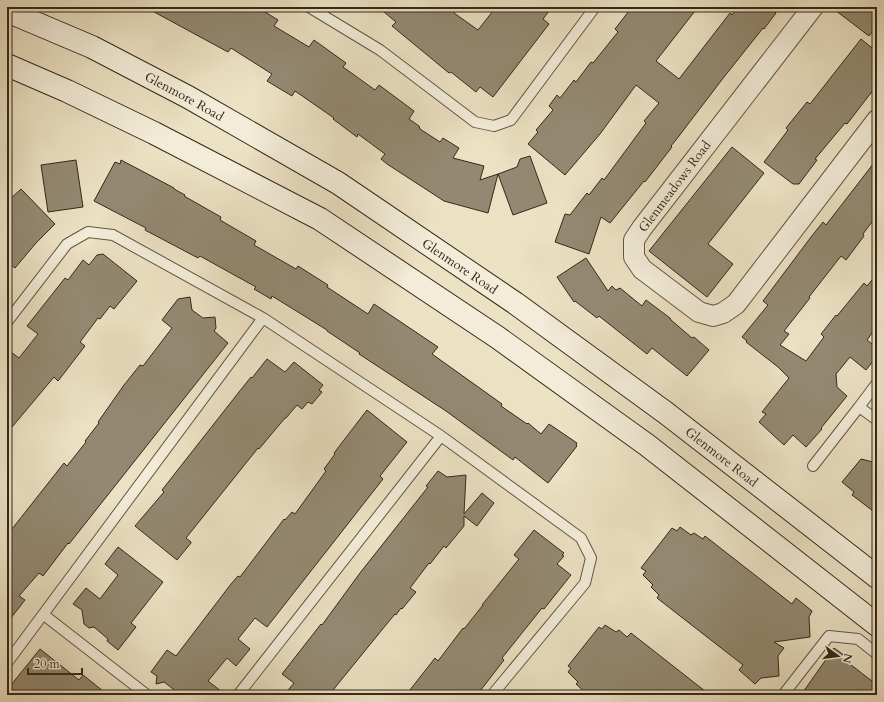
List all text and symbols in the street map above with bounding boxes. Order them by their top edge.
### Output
street label: Glenmore Road [141,68,227,126]
street label: Glenmeadows Road [634,137,715,236]
street label: Glenmore Road [418,235,501,299]
street label: Glenmore Road [681,423,762,491]
north arrow [818,636,858,676]
scale bar [28,650,82,676]
text: N [839,652,856,665]
text: 20 m [34,656,61,672]

